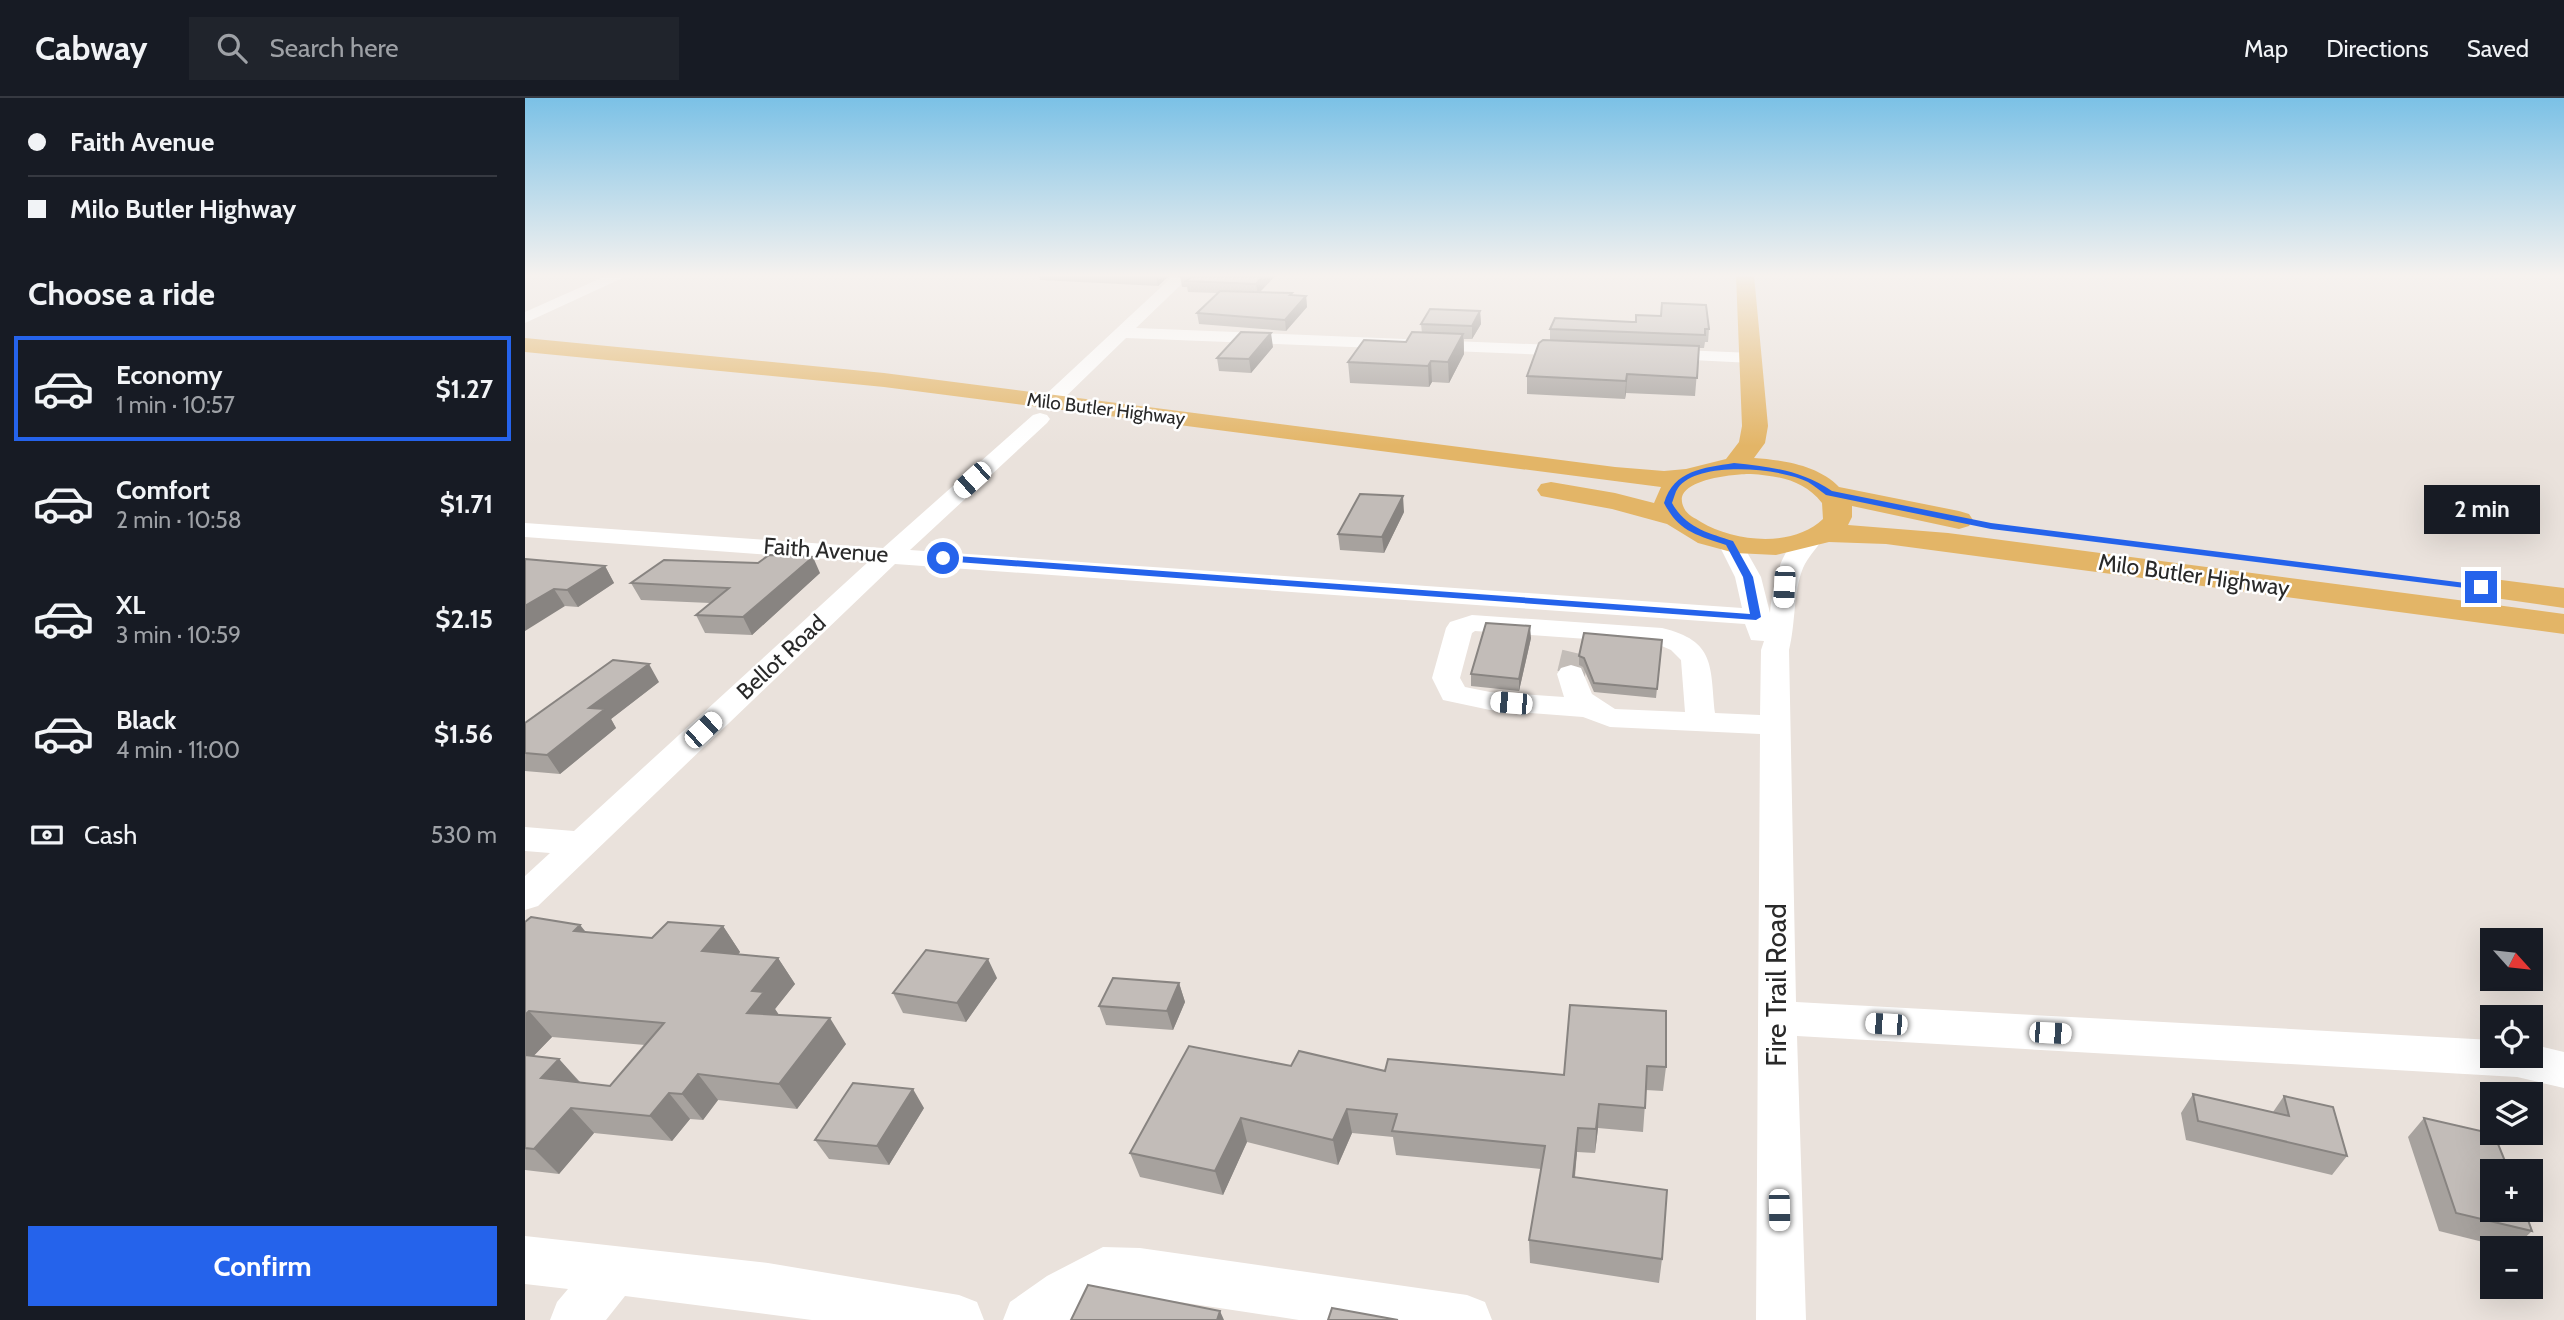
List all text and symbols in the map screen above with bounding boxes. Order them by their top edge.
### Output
search box [189,17,679,80]
text: Cabway [35,28,147,68]
icon: search [213,29,251,67]
text: Search here [269,32,399,64]
text: Map [2244,34,2288,63]
text: Directions [2326,34,2429,63]
text: Saved [2467,34,2529,63]
text: Faith Avenue [70,126,214,158]
text: Milo Butler Highway [70,193,296,225]
text: Choose a ride [28,274,215,313]
icon: car [32,357,95,420]
text: Economy [116,359,222,391]
text: $1.27 [436,373,493,405]
street label: Milo Butler Highway [1026,388,1187,430]
text: 1 min · 10:57 [116,391,235,419]
car [950,458,995,502]
icon: car [32,472,95,535]
text: Comfort [116,474,210,506]
callout: 2 min [2423,486,2539,534]
text: $1.71 [440,488,493,520]
text: 2 min [2454,495,2510,523]
text: 2 min · 10:58 [116,506,242,534]
street label: Faith Avenue [763,532,890,568]
route start [927,542,959,574]
street label: Milo Butler Highway [2097,548,2292,602]
car [1773,565,1796,609]
route end [2465,571,2497,603]
icon: car [32,587,95,650]
text: XL [116,589,145,621]
text: $2.15 [435,603,493,635]
street label: Bellot Road [731,609,831,705]
text: 3 min · 10:59 [116,621,241,649]
car [1490,691,1533,715]
icon: car [32,702,95,765]
text: Black [116,704,176,736]
car [681,708,726,752]
text: $1.56 [434,718,493,750]
text: 4 min · 11:00 [116,736,240,764]
icon: cash [28,816,66,854]
text: Cash [84,819,137,851]
text: 530 m [431,821,497,849]
street label: Fire Trail Road [1759,903,1793,1067]
north arrow [2480,928,2543,990]
map controls [2480,928,2543,1299]
button: locate [2480,1005,2543,1068]
car [1865,1012,1908,1036]
car [2029,1021,2072,1045]
button: layers [2480,1082,2543,1145]
button: + [2480,1159,2543,1222]
car [1769,1189,1790,1231]
button: Confirm [28,1226,497,1306]
button: − [2480,1236,2543,1299]

